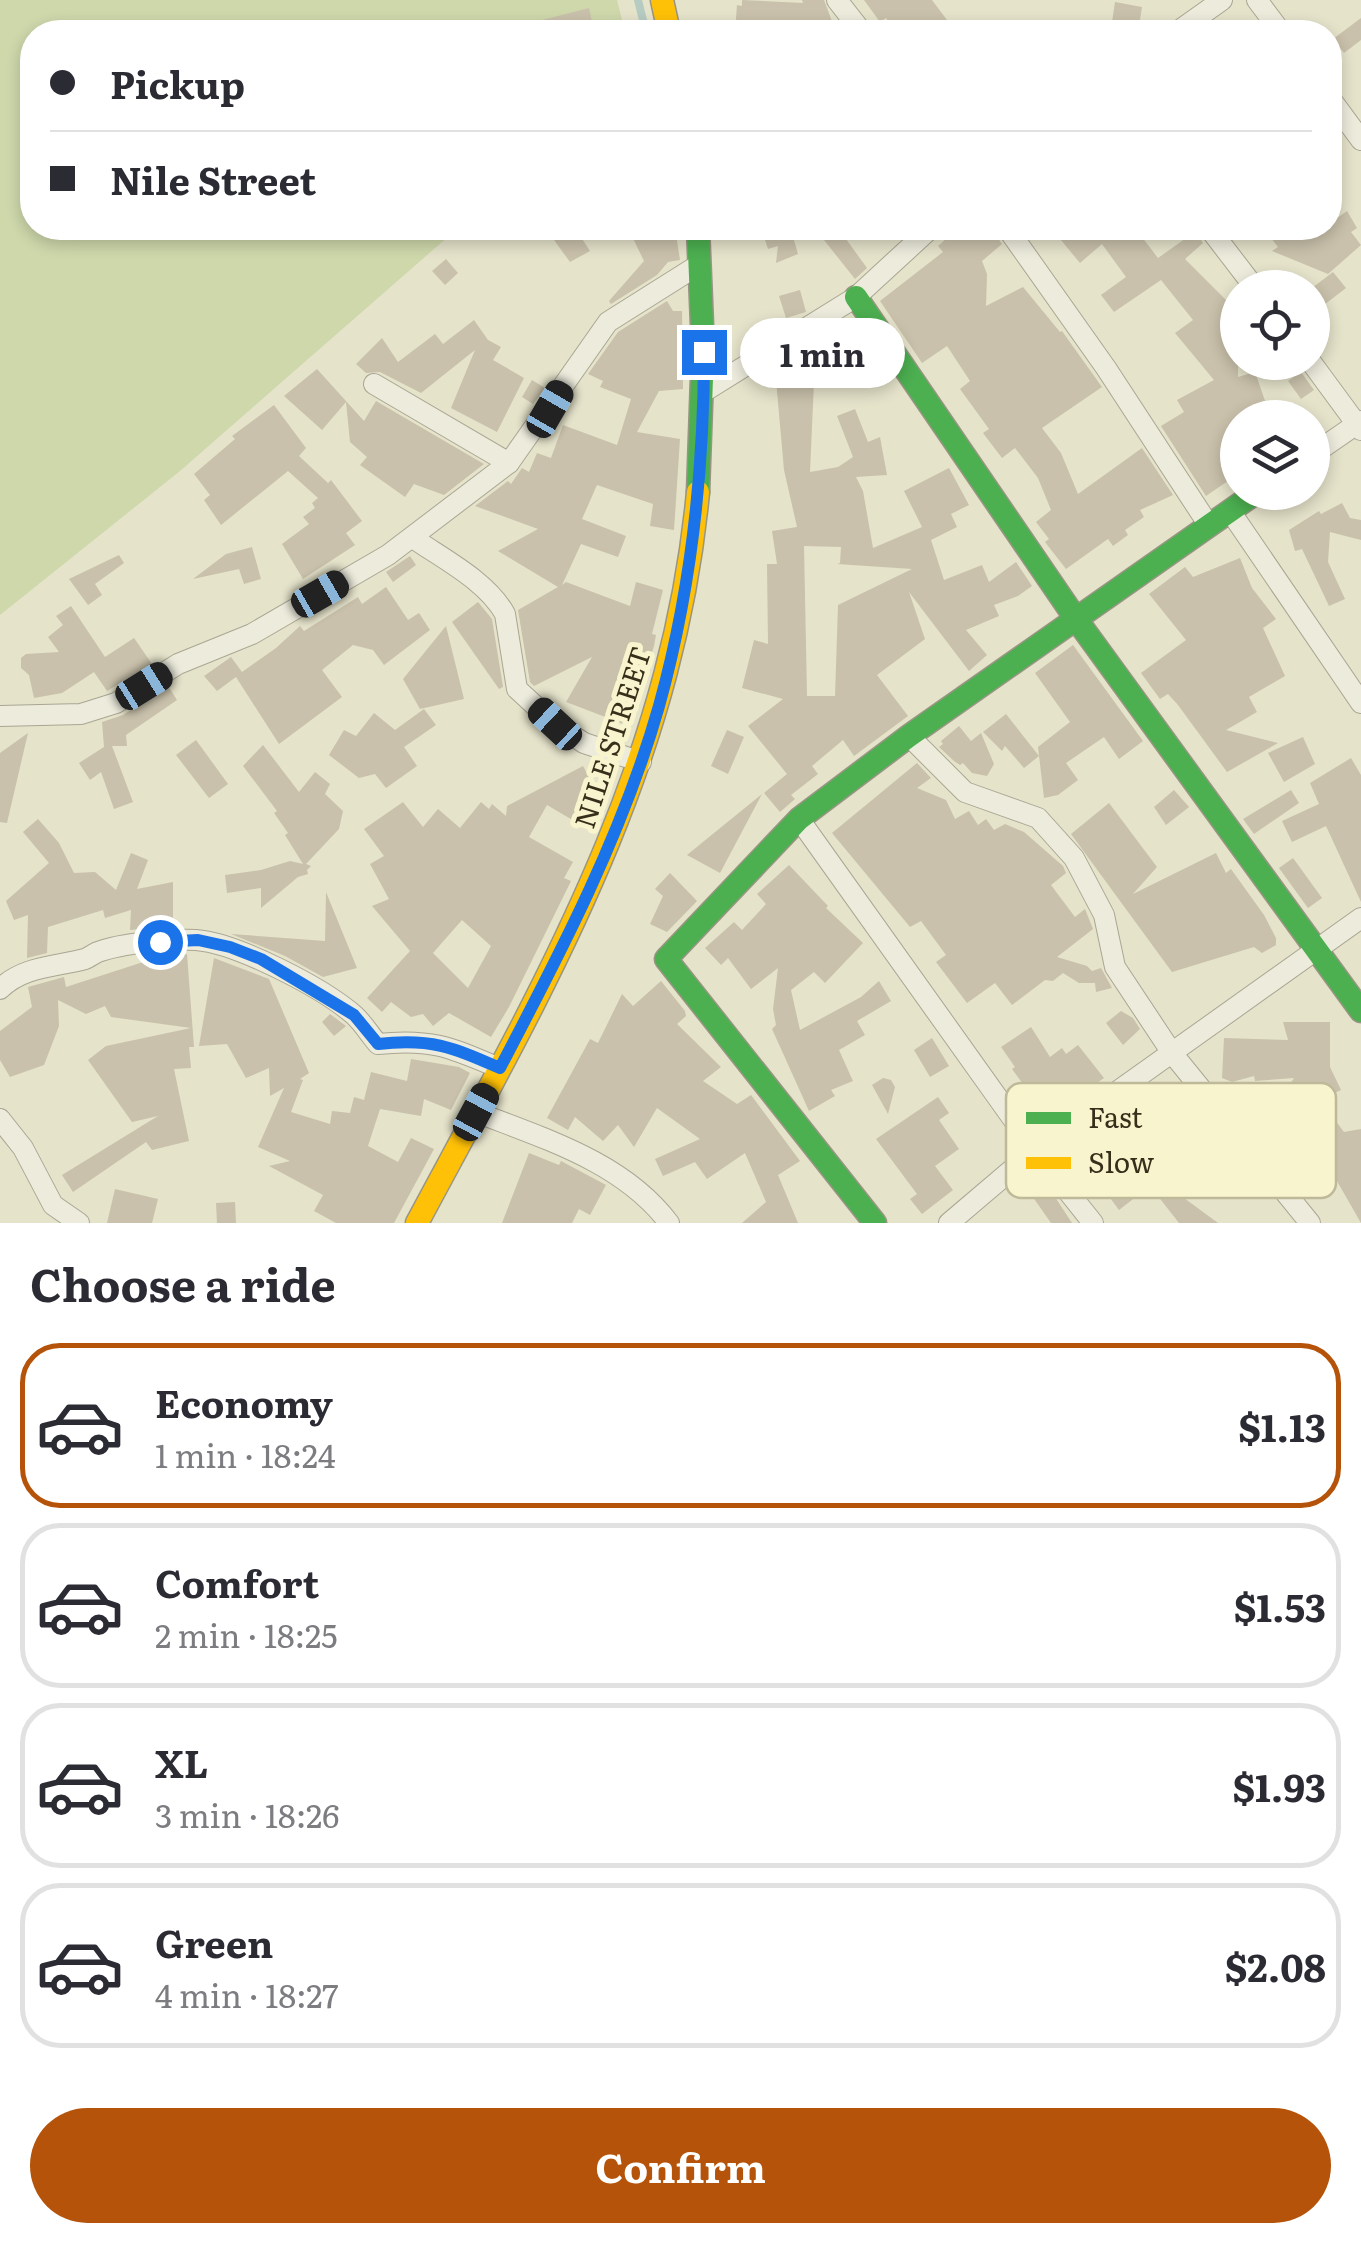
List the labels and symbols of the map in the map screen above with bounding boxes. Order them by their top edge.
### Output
callout: 1 min [739,317,904,387]
route end [682,330,727,375]
car [522,376,578,442]
car [287,566,353,622]
street label: NILE STREET [562,641,660,833]
car [111,657,177,715]
car [523,693,587,755]
route start [138,920,183,965]
car [449,1078,503,1146]
legend [1006,1083,1336,1198]
text: Fast [1088,1095,1143,1137]
text: Slow [1088,1140,1154,1182]

